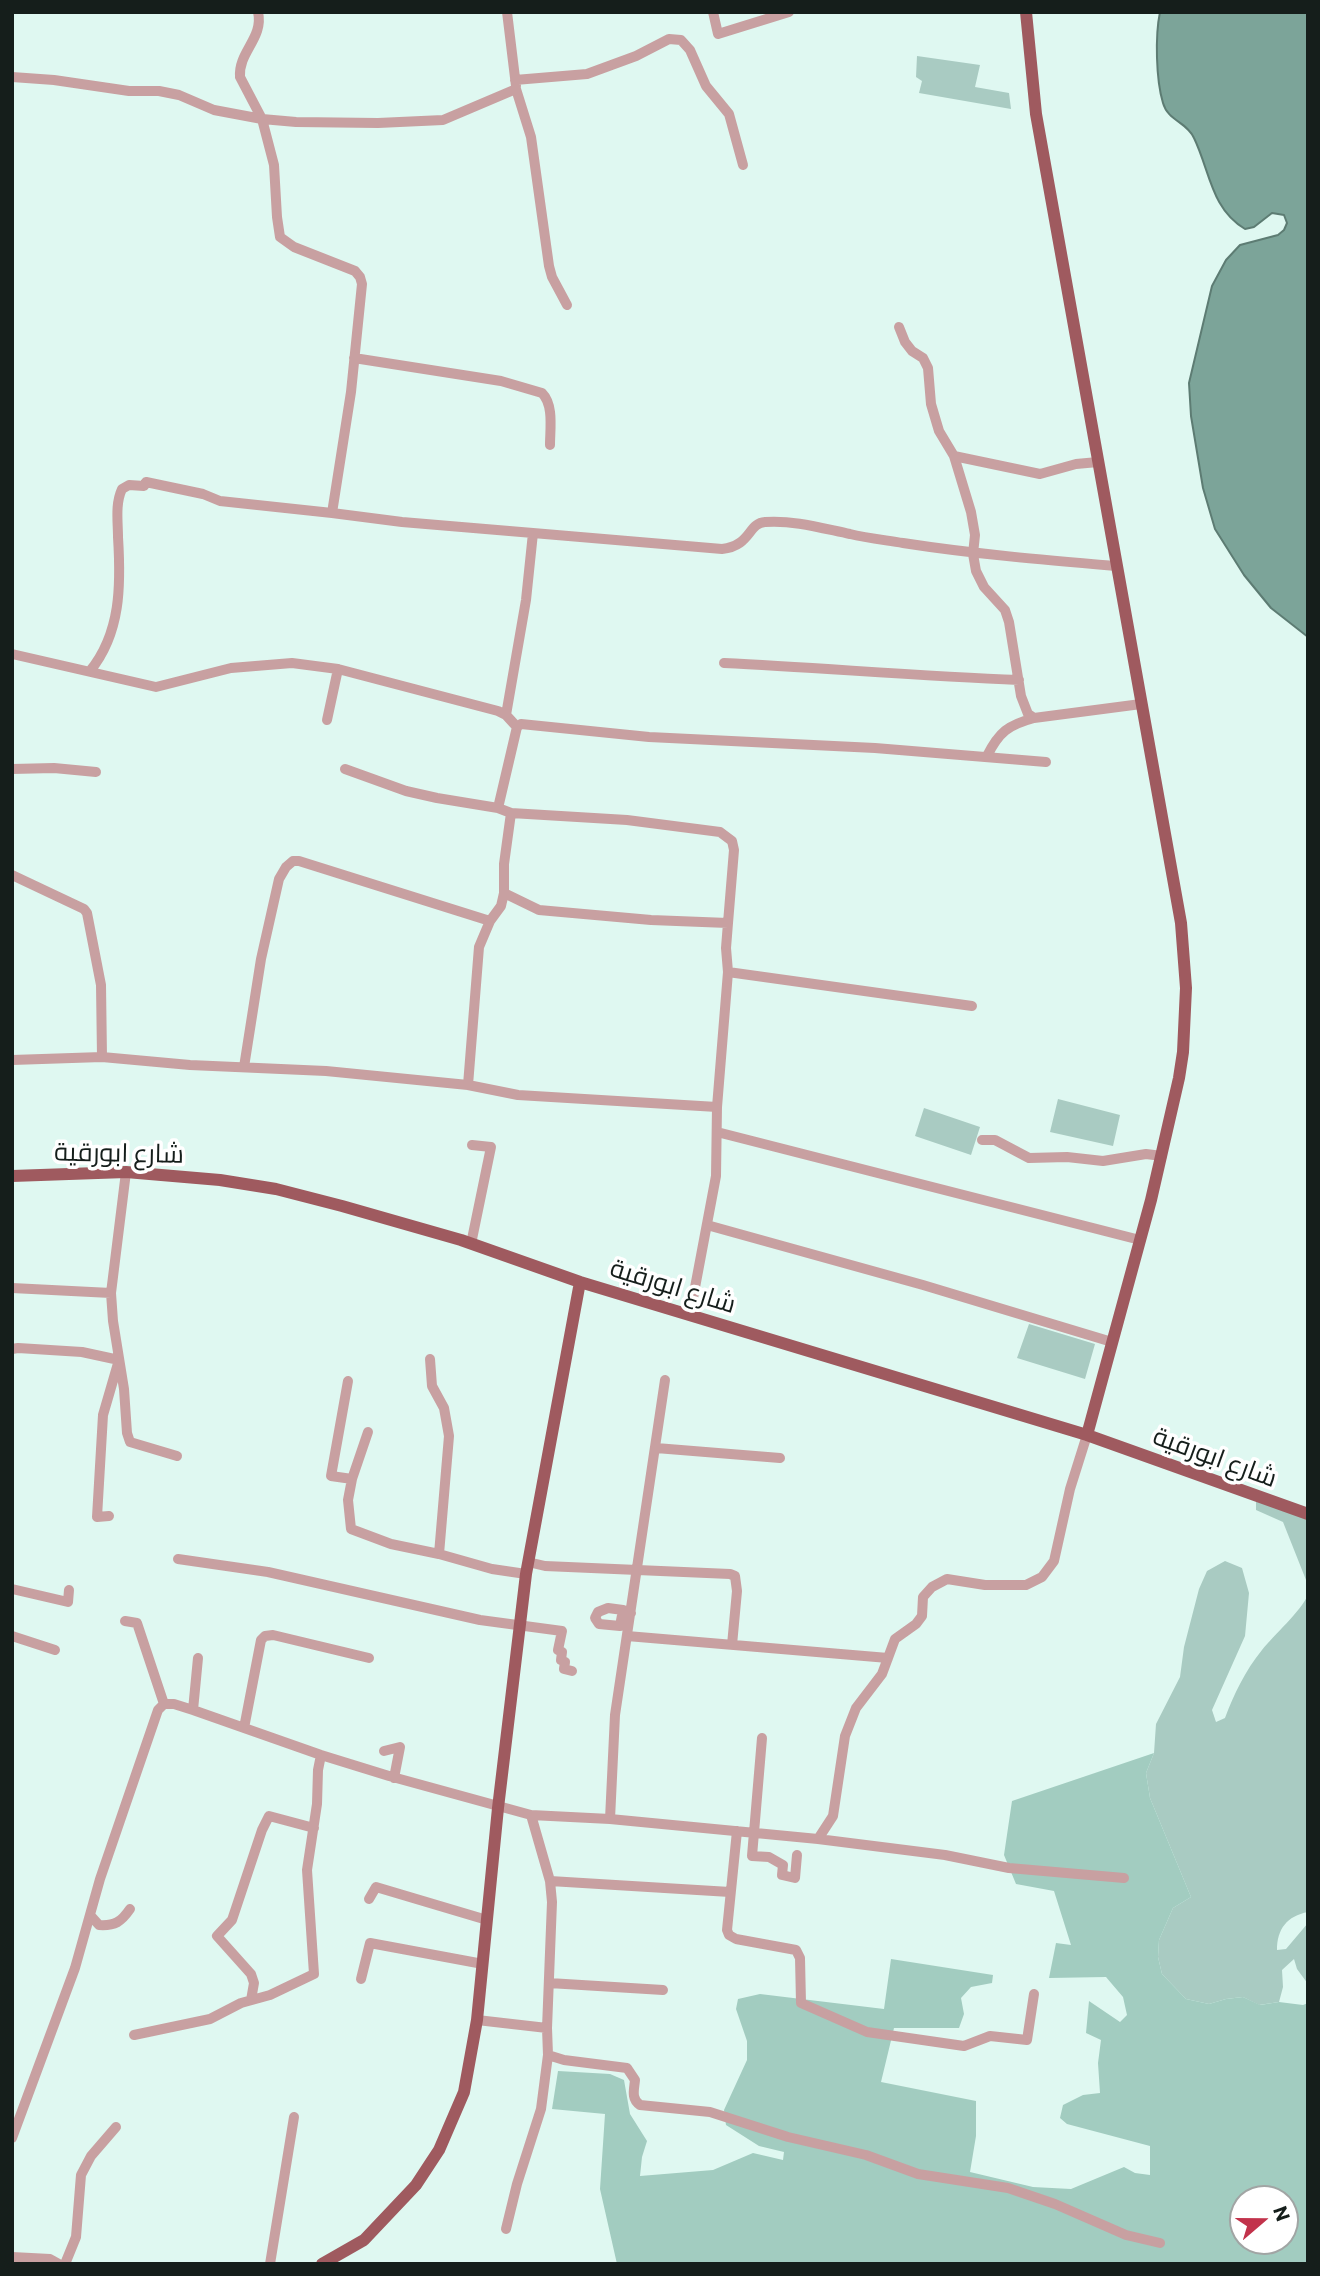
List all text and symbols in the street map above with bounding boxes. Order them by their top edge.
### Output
street label: شارع ابورقية [54,1136,184,1170]
street label: شارع ابورقية [606,1252,740,1320]
street label: شارع ابورقية [1149,1420,1281,1494]
north arrow [1229,2185,1299,2255]
text: N [1269,2203,1296,2224]

